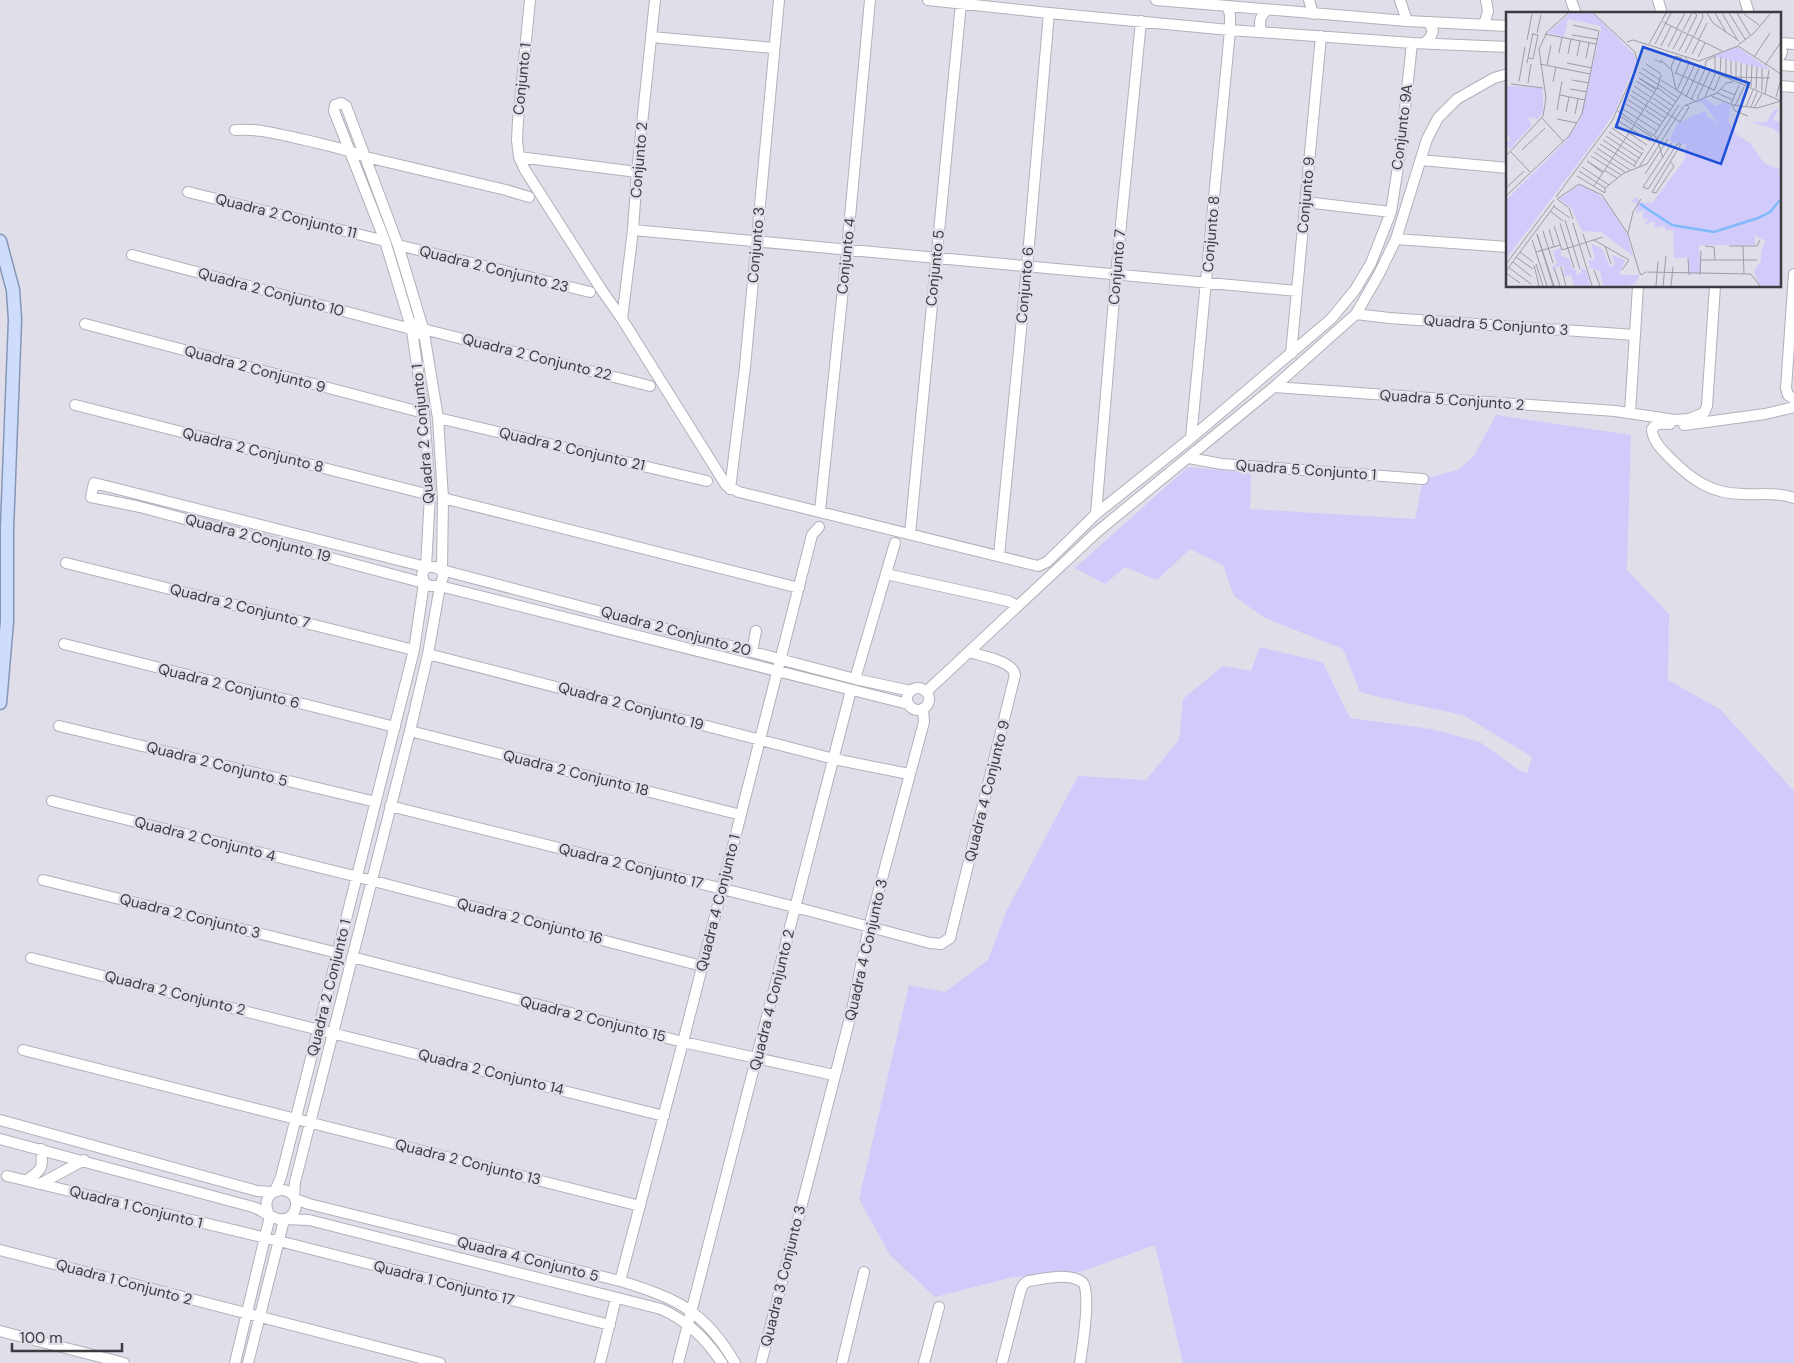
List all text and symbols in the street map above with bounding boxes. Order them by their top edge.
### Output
inset map [1506,12,1782,288]
street label: Conjunto 1 [508,42,536,116]
street label: Conjunto 9A [1387,83,1417,171]
street label: Conjunto 2 [626,121,652,199]
street label: Conjunto 9 [1293,156,1319,234]
street label: Quadra 2 Conjunto 11 [213,189,359,243]
street label: Conjunto 8 [1198,195,1224,273]
street label: Conjunto 3 [743,206,769,284]
street label: Conjunto 4 [832,217,860,295]
street label: Conjunto 7 [1104,228,1130,306]
street label: Conjunto 5 [921,229,949,307]
street label: Quadra 2 Conjunto 23 [417,241,571,297]
street label: Conjunto 6 [1012,246,1038,324]
street label: Quadra 2 Conjunto 10 [196,263,346,321]
street label: Quadra 5 Conjunto 3 [1423,310,1569,340]
street label: Quadra 2 Conjunto 22 [460,329,614,385]
street label: Quadra 2 Conjunto 9 [182,341,328,397]
street label: Quadra 2 Conjunto 1 [407,363,439,505]
street label: Quadra 5 Conjunto 2 [1379,385,1525,415]
street label: Quadra 2 Conjunto 21 [497,422,647,476]
street label: Quadra 2 Conjunto 8 [180,423,326,477]
street label: Quadra 5 Conjunto 1 [1235,455,1377,485]
street label: Quadra 2 Conjunto 19 [183,509,333,567]
street label: Quadra 2 Conjunto 7 [168,579,312,633]
street label: Quadra 2 Conjunto 20 [599,601,753,661]
street label: Quadra 2 Conjunto 6 [156,659,302,713]
street label: Quadra 2 Conjunto 19 [556,677,706,735]
street label: Quadra 4 Conjunto 9 [960,718,1014,864]
street label: Quadra 2 Conjunto 5 [144,737,290,791]
street label: Quadra 2 Conjunto 18 [501,745,651,801]
street label: Quadra 2 Conjunto 4 [132,812,278,866]
street label: Quadra 4 Conjunto 1 [691,832,745,974]
street label: Quadra 2 Conjunto 17 [557,838,705,894]
street label: Quadra 4 Conjunto 3 [840,877,892,1023]
street label: Quadra 2 Conjunto 3 [117,889,263,943]
street label: Quadra 2 Conjunto 16 [455,893,605,949]
street label: Quadra 2 Conjunto 1 [302,917,356,1059]
street label: Quadra 4 Conjunto 2 [745,927,799,1073]
street label: Quadra 2 Conjunto 2 [103,966,247,1020]
street label: Quadra 2 Conjunto 15 [518,991,668,1047]
street label: Quadra 2 Conjunto 14 [416,1044,566,1100]
street label: Quadra 2 Conjunto 13 [393,1134,543,1190]
street label: Quadra 1 Conjunto 1 [67,1181,205,1233]
street label: Quadra 3 Conjunto 3 [756,1203,810,1349]
street label: Quadra 4 Conjunto 5 [455,1232,601,1286]
street label: Quadra 1 Conjunto 2 [54,1254,194,1310]
street label: Quadra 1 Conjunto 17 [371,1256,517,1310]
scale bar [12,1320,122,1352]
text: 100 m [20,1328,63,1348]

